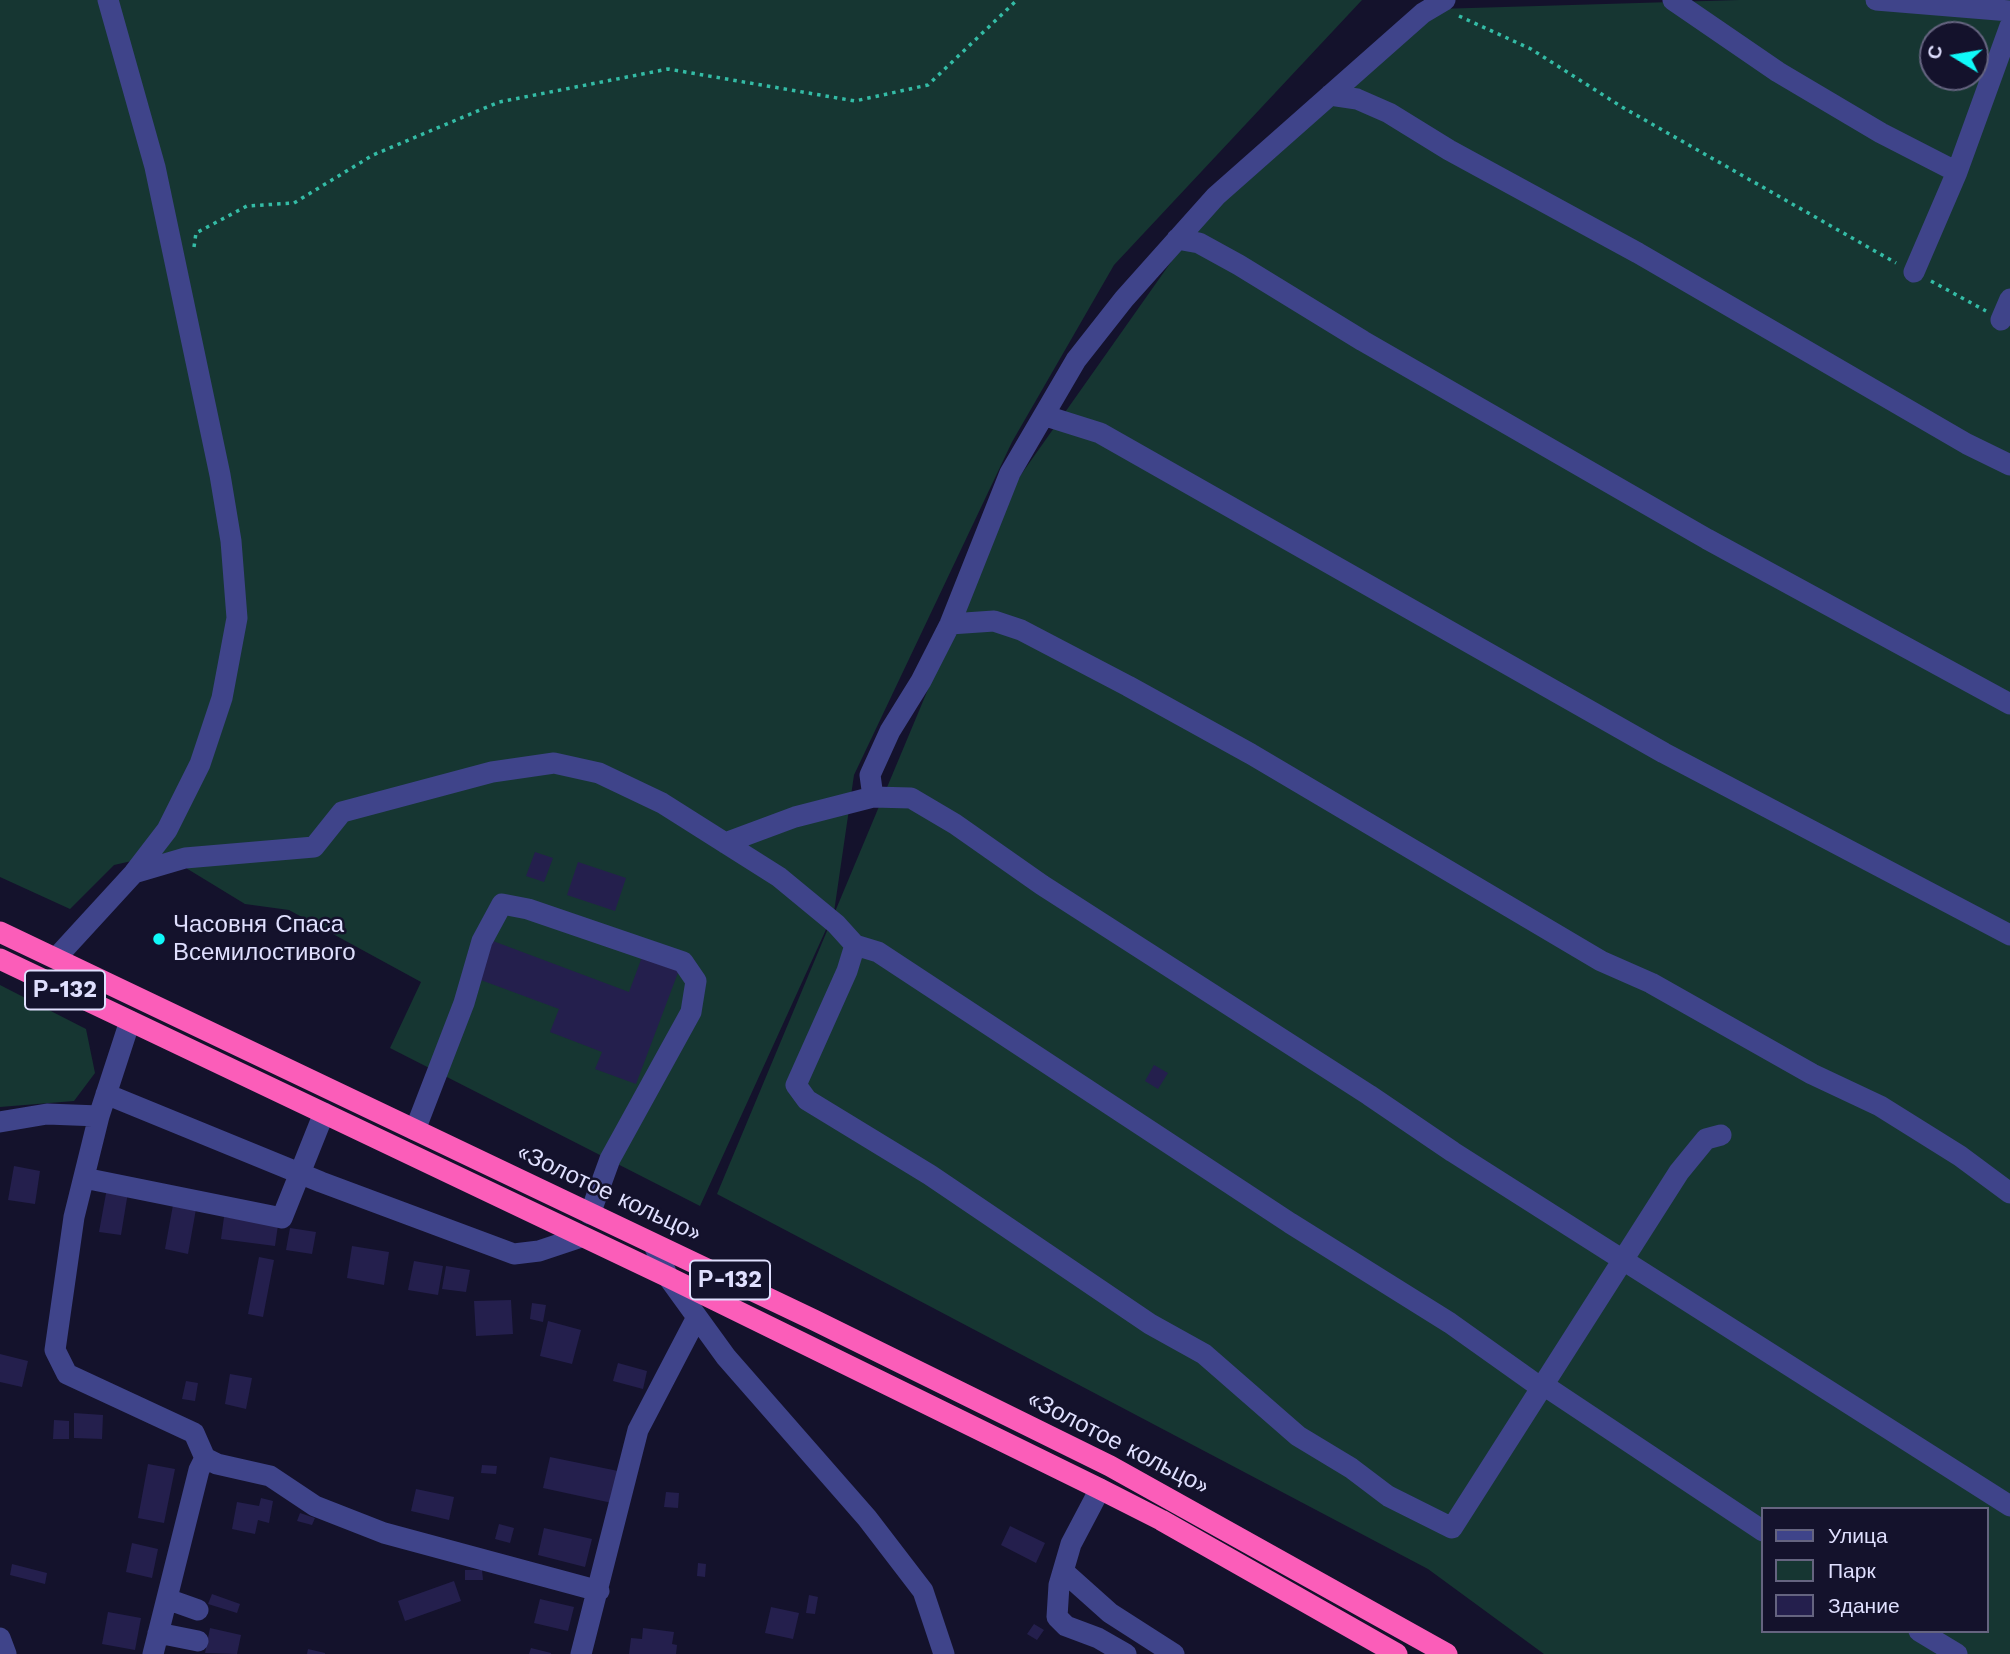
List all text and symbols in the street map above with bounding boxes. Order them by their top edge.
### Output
north arrow [1919,21,1989,91]
text: С [1922,43,1947,61]
place label: Часовня Спаса Всемилостивого [173,911,356,967]
marker: Часовня Спаса Всемилостивого [151,931,167,947]
road number: Р-132 [25,970,105,1009]
street label: «Золотое кольцо» [512,1138,706,1248]
road number: Р-132 [690,1260,770,1300]
street label: «Золотое кольцо» [1022,1385,1214,1501]
legend [1762,1507,1989,1633]
text: Улица [1828,1523,1888,1548]
text: Парк [1828,1558,1876,1583]
text: Здание [1828,1593,1900,1618]

